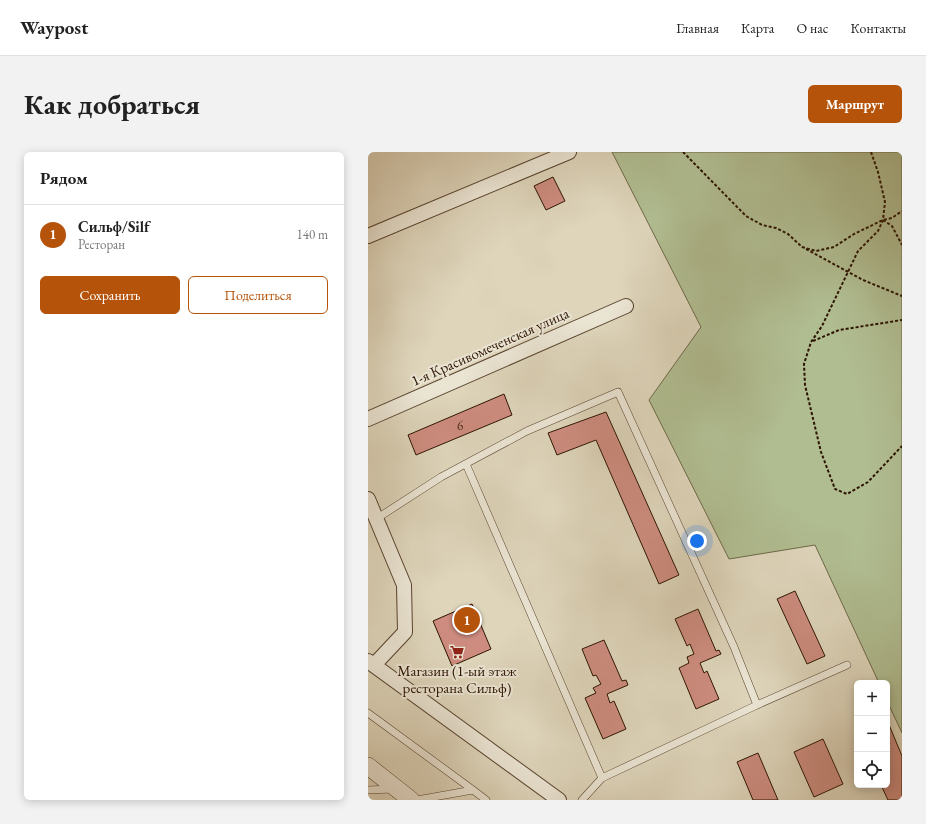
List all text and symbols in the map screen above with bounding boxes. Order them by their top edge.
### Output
text: Waypost [20,15,88,40]
text: Главная [676,19,719,37]
text: Карта [741,19,774,37]
text: О нас [796,19,828,37]
text: Контакты [850,19,906,37]
button: Маршрут [808,85,902,123]
text: Как добраться [24,86,200,122]
text: Рядом [40,167,88,189]
text: Сильф/Silf [78,217,149,236]
text: 1 [50,226,56,243]
text: 140 m [297,226,328,243]
text: Ресторан [78,236,125,253]
button: Сохранить [40,276,180,314]
button: Поделиться [188,276,328,314]
street label: 1-я Красивомеченская улица [408,303,572,390]
house number: 6 [457,417,463,434]
your location [687,531,707,551]
pin: 1 [454,605,480,635]
supermarket icon: Магазин (1-ый этаж ресторана Сильф) [449,644,465,660]
place label: Магазин (1-ый этаж ресторана Сильф) [397,661,517,697]
map controls [854,680,890,788]
button: + [854,680,890,716]
button: − [854,716,890,752]
button: locate [854,752,890,788]

